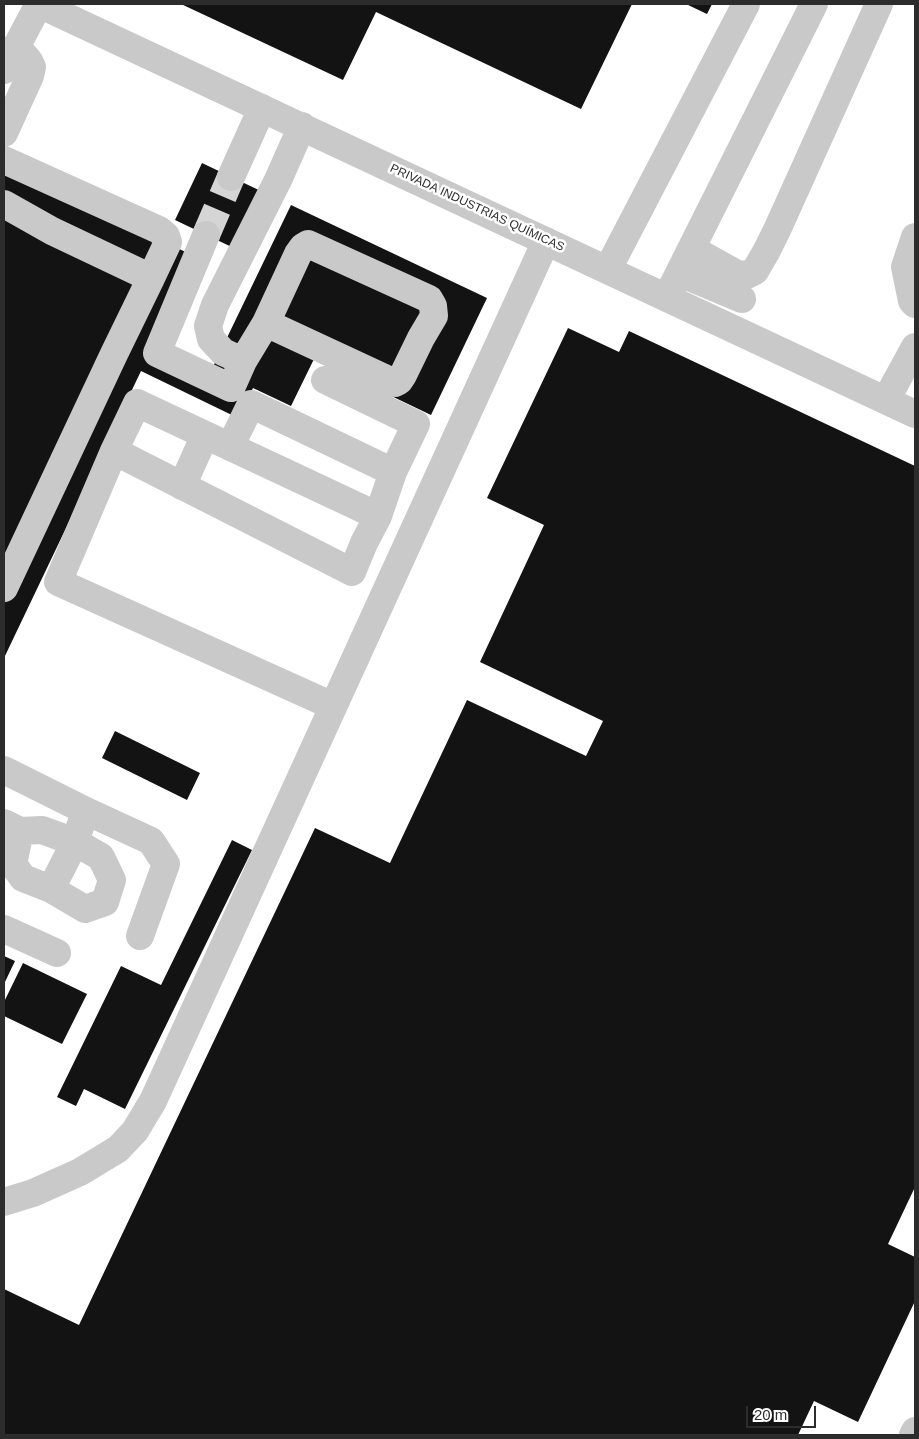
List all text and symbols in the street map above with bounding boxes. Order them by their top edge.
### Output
street label: PRIVADA INDUSTRIAS QUÍMICAS [388,161,566,255]
scale bar [749,1396,819,1428]
text: 20 m [754,1406,787,1423]

